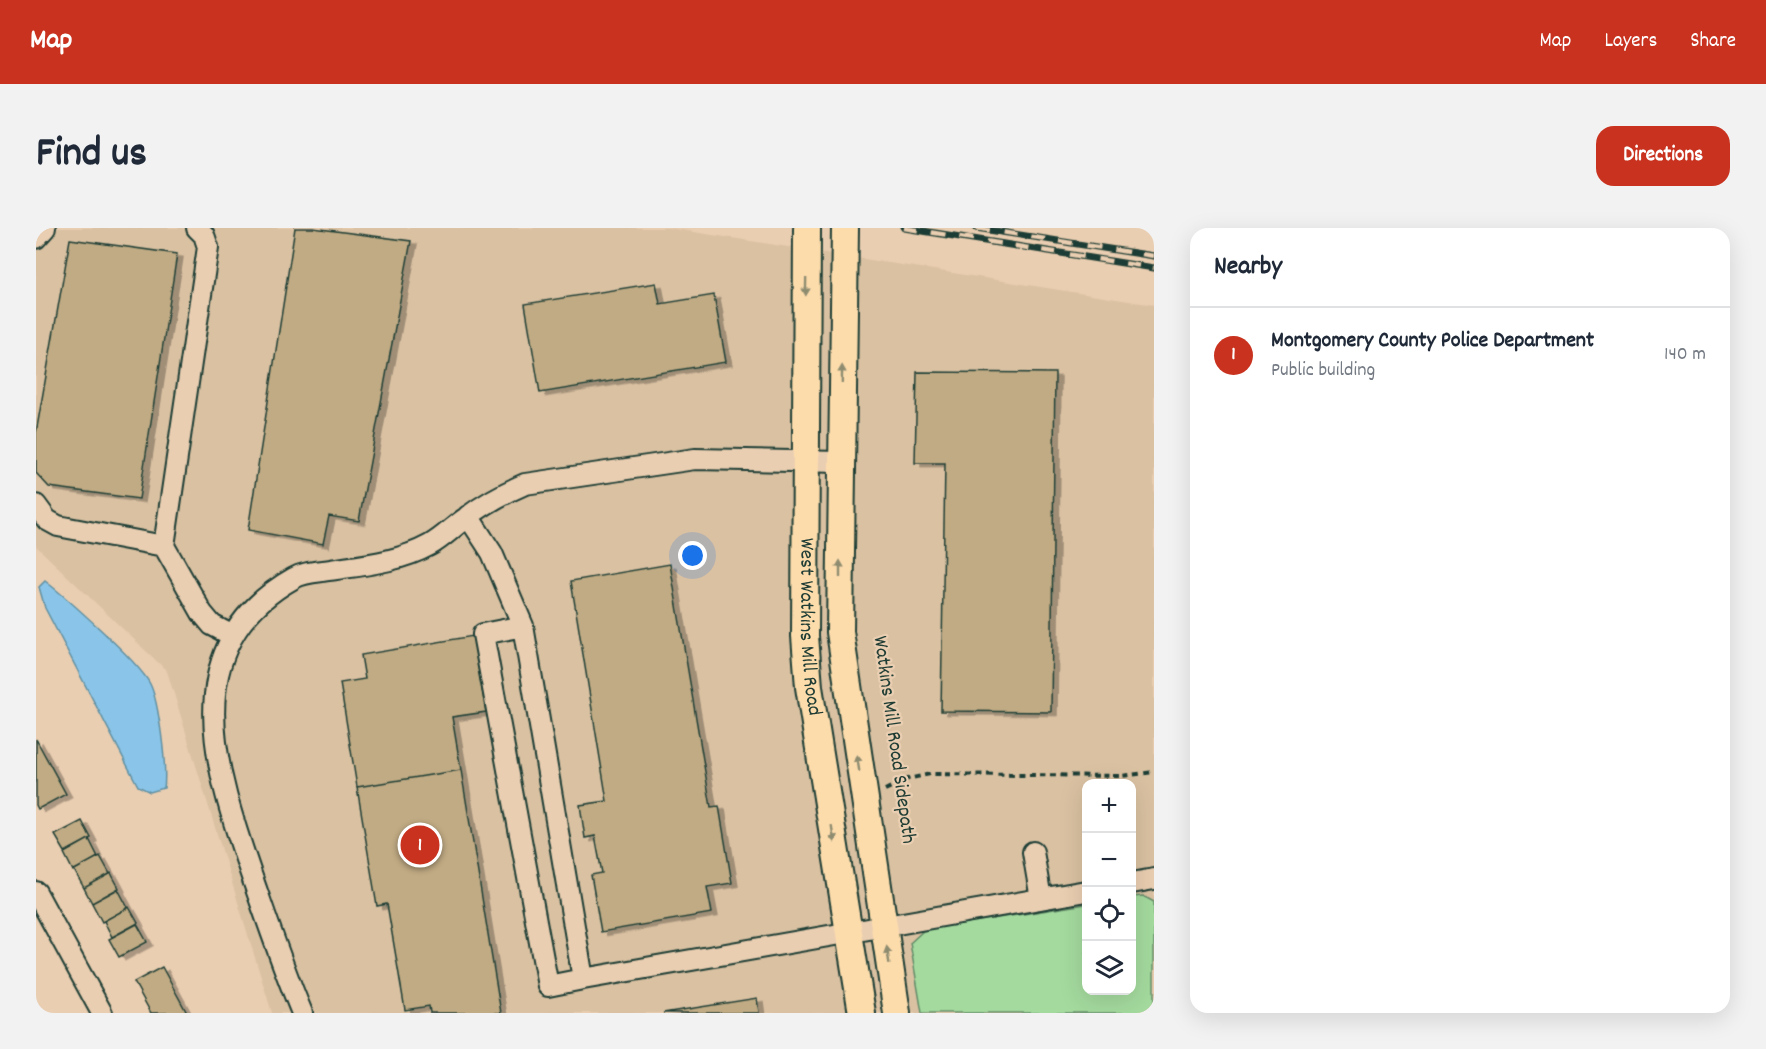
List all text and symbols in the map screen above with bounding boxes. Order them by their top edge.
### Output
text: Map [30,22,72,62]
text: Map [1540,27,1571,57]
text: Layers [1604,27,1657,57]
text: Share [1690,27,1736,57]
text: Find us [36,126,147,186]
button: Directions [1596,126,1730,186]
text: Nearby [1214,249,1282,286]
one-way arrow [801,278,811,297]
text: Montgomery County Police Department [1271,326,1594,357]
text: 1 [1231,341,1236,369]
text: 140 m [1664,341,1706,369]
text: Public building [1271,357,1375,385]
one-way arrow [837,364,847,383]
street label: West Watkins Mill Road [790,538,828,718]
your location [678,541,707,570]
one-way arrow [835,559,845,578]
street label: Watkins Mill Road Sidepath [864,634,922,846]
one-way arrow [853,753,862,772]
map controls [1082,779,1136,995]
button: + [1082,779,1136,833]
pin: 1 [400,822,440,868]
one-way arrow [828,824,837,843]
button: − [1082,833,1136,887]
button: locate [1082,887,1136,941]
button: layers [1082,941,1136,995]
one-way arrow [883,946,892,965]

